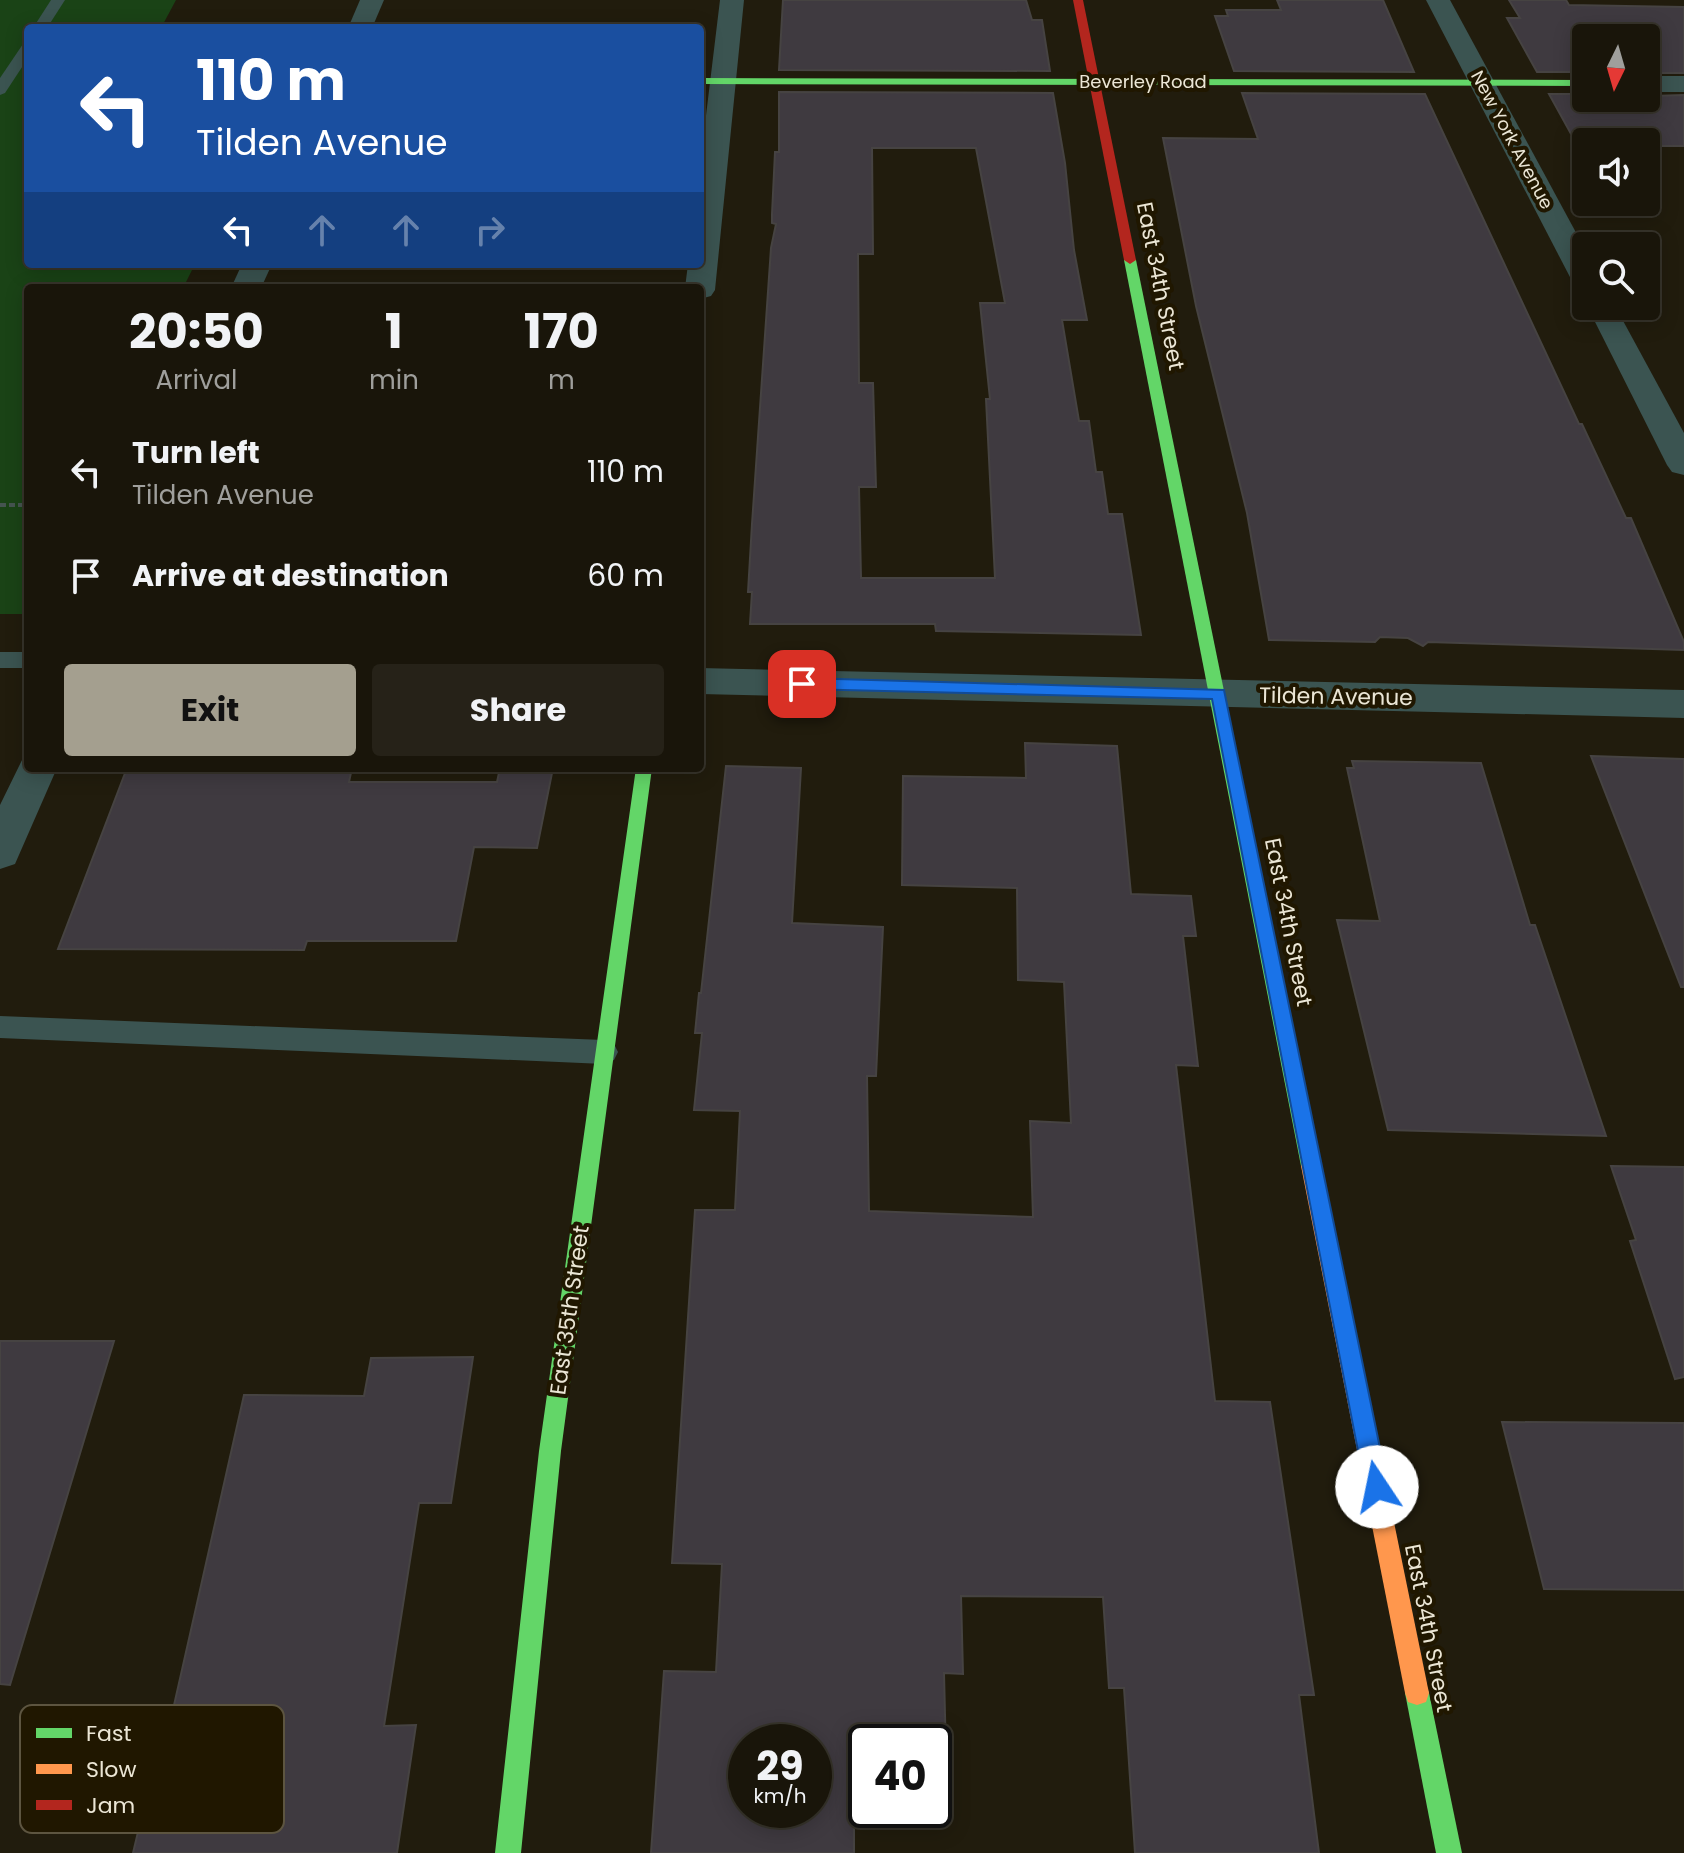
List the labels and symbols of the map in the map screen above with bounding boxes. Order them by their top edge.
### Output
north arrow [1572,24,1660,112]
street label: New York Avenue [1465,66,1560,214]
street label: Beverley Road [1079,69,1207,94]
street label: East 34th Street [1129,199,1192,373]
pin [768,650,836,718]
street label: Tilden Avenue [1259,680,1413,713]
street label: East 34th Street [1257,835,1320,1009]
street label: East 35th Street [542,1223,597,1397]
position arrow [1335,1445,1419,1529]
street label: East 34th Street [1397,1541,1460,1715]
legend [20,1705,284,1833]
text: Fast [86,1718,131,1749]
speed limit sign: 40 [848,1724,952,1828]
text: Slow [86,1754,136,1785]
text: Jam [86,1790,135,1821]

